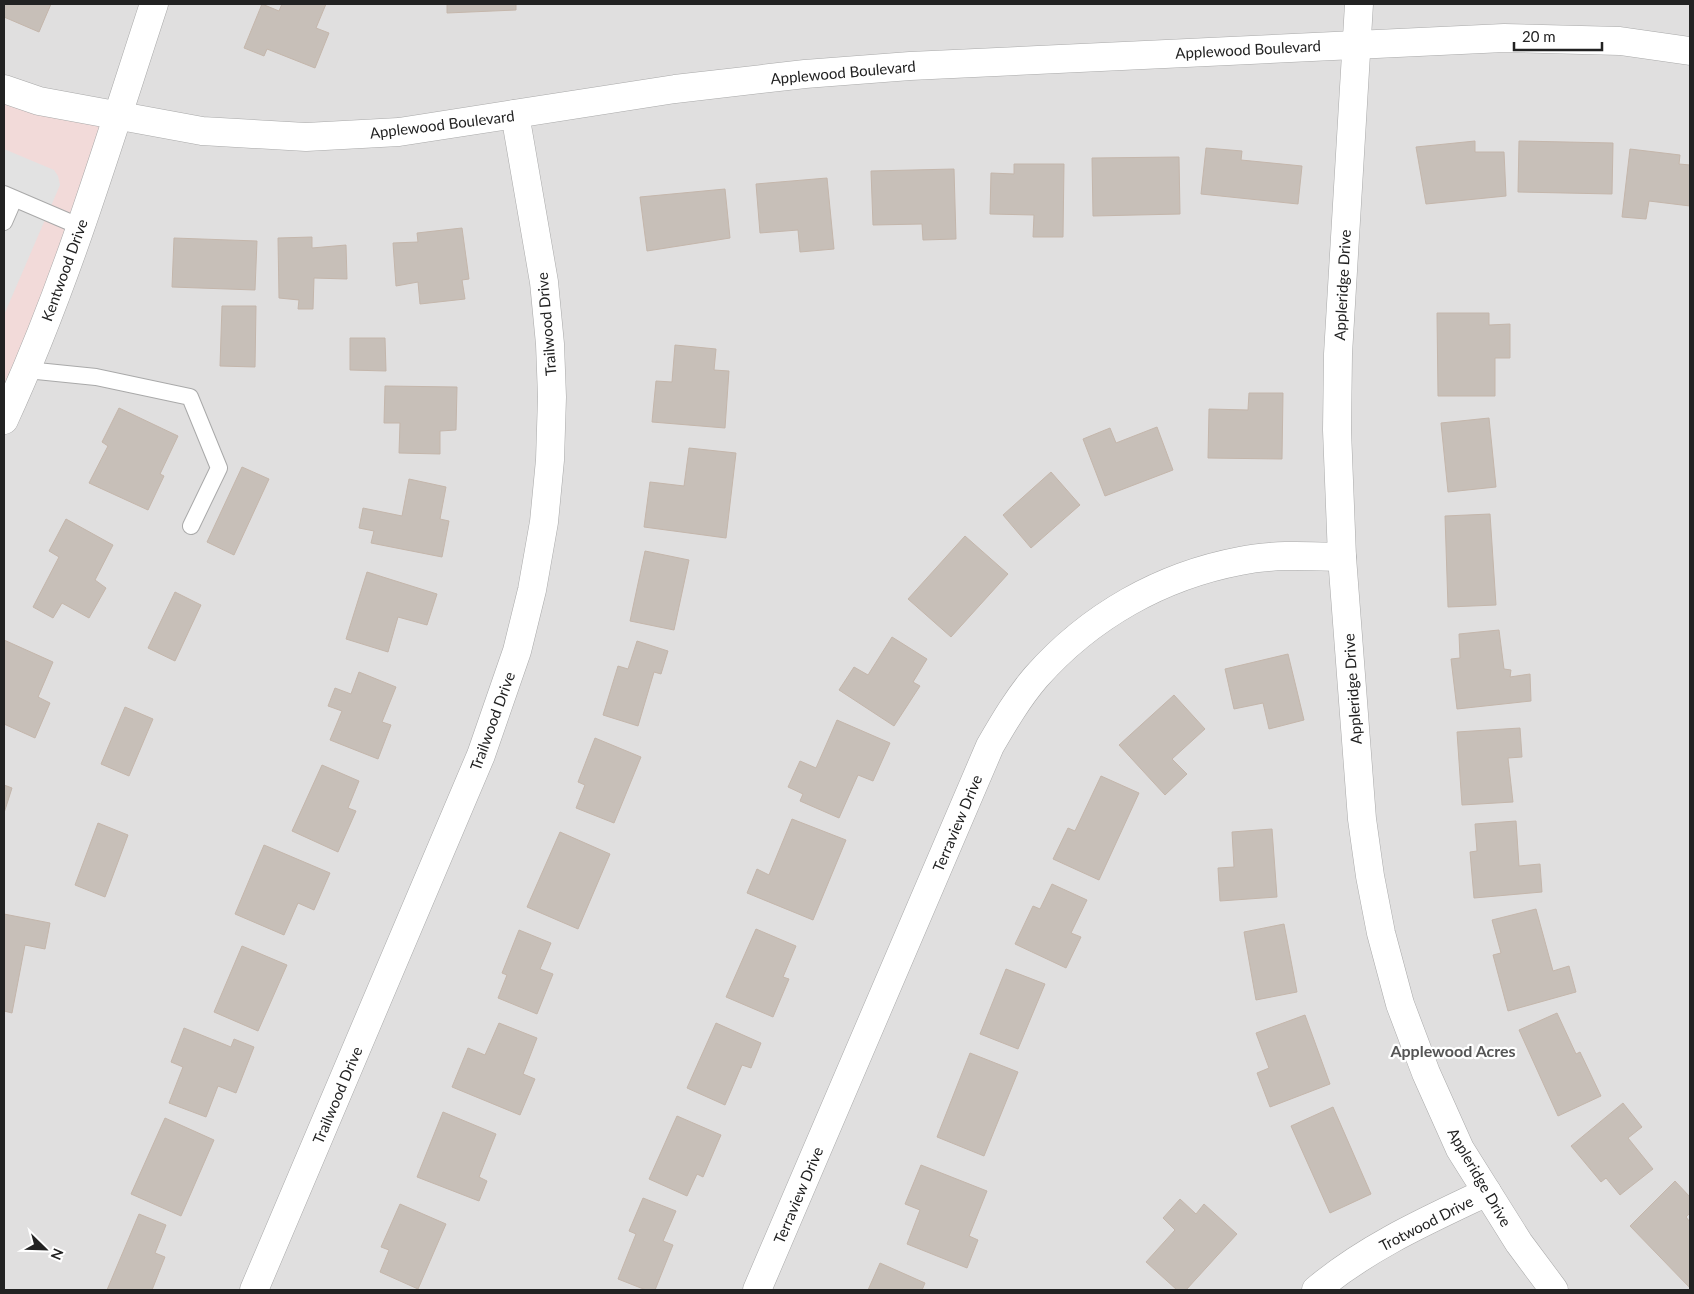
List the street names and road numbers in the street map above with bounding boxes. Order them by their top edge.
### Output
street label: Applewood Boulevard [1175,36,1321,62]
street label: Applewood Boulevard [770,57,916,87]
street label: Applewood Boulevard [369,106,515,142]
street label: Kentwood Drive [37,216,91,324]
street label: Appleridge Drive [1330,229,1354,341]
street label: Trailwood Drive [533,271,559,377]
street label: Appleridge Drive [1339,633,1365,745]
street label: Trailwood Drive [466,669,518,773]
street label: Terraview Drive [929,772,985,874]
street label: Trailwood Drive [308,1044,366,1146]
street label: Appleridge Drive [1444,1124,1516,1230]
street label: Terraview Drive [770,1144,826,1246]
street label: Trotwood Drive [1376,1192,1476,1254]

